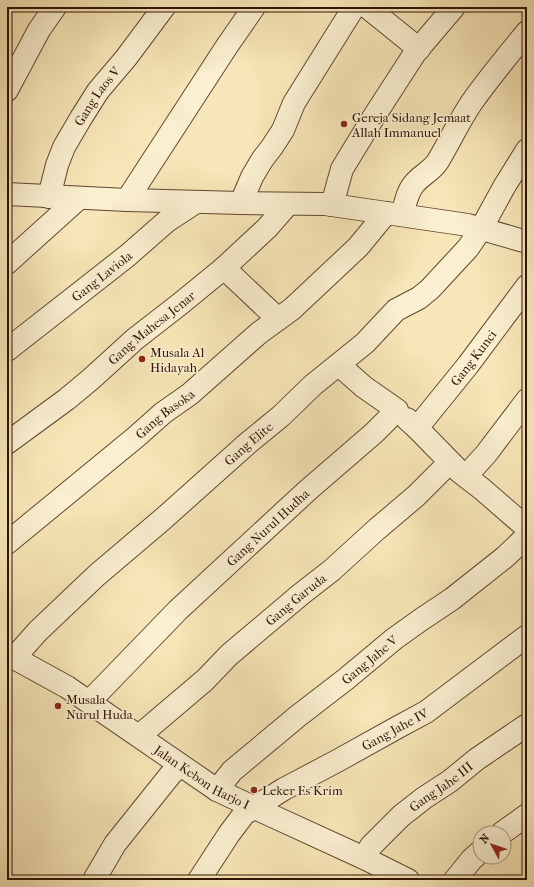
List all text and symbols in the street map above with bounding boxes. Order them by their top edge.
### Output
street label: Gang Laos V [71,63,123,128]
place label: Gereja Sidang Jemaat Allah Immanuel [351,110,471,140]
marker: Gereja Sidang Jemaat Allah Immanuel [339,119,349,129]
street label: Gang Laviola [68,247,136,304]
street label: Gang Mahesa Jenar [105,287,198,367]
street label: Gang Kunci [447,327,499,388]
place label: Musala Al Hidayah [150,345,205,375]
marker: Musala Al Hidayah [137,354,147,364]
street label: Gang Basoka [132,385,198,442]
street label: Gang Elite [221,418,276,468]
street label: Gang Nurul Hudha [223,485,313,569]
street label: Gang Garuda [262,570,330,629]
street label: Gang Jahe V [338,632,401,687]
place label: Musala Nurul Huda [66,692,134,722]
marker: Musala Nurul Huda [53,701,63,711]
street label: Gang Jahe IV [359,705,431,753]
street label: Jalan Kebon Harjo I [151,741,252,812]
street label: Gang Jahe III [406,758,476,814]
place label: Leker Es Krim [262,783,343,798]
marker: Leker Es Krim [249,785,259,795]
north arrow [472,825,512,865]
text: N [477,831,493,846]

